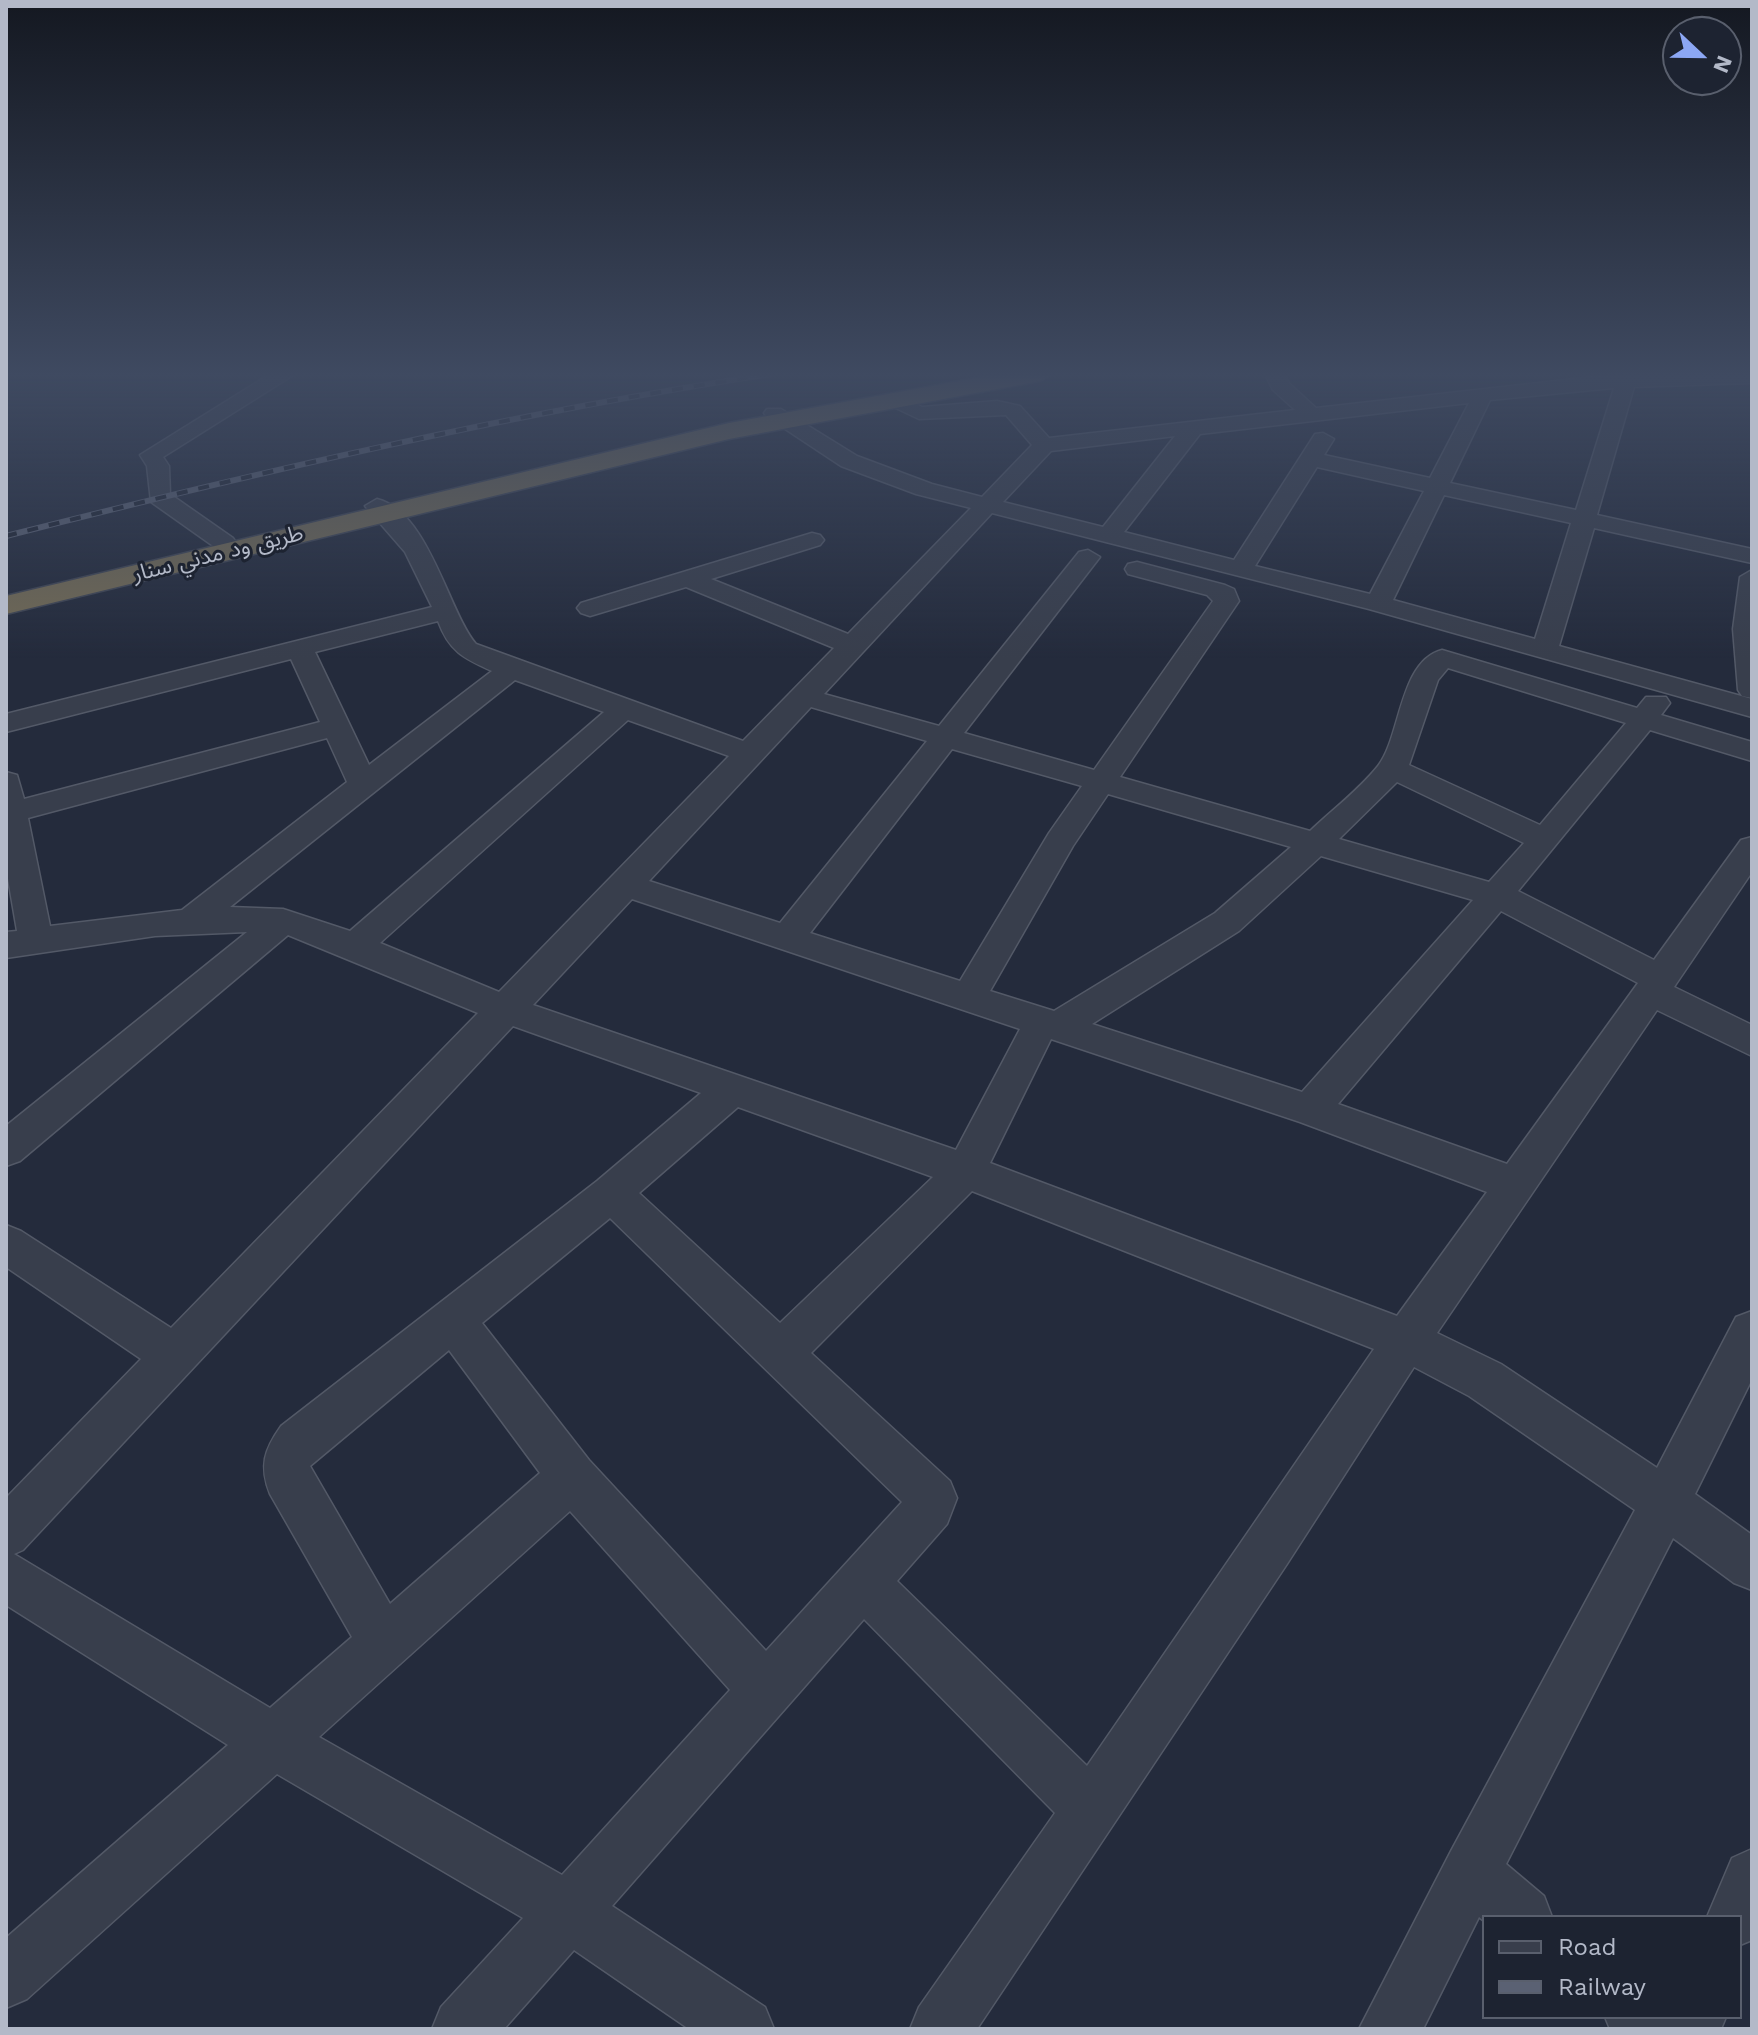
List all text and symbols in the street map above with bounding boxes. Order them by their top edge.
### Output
north arrow [1662,16,1742,96]
text: N [1708,52,1738,77]
street label: طريق ود مدني سنار [130,520,306,588]
legend [1482,1915,1742,2019]
text: Road [1558,1933,1617,1961]
text: Railway [1558,1973,1646,2001]

